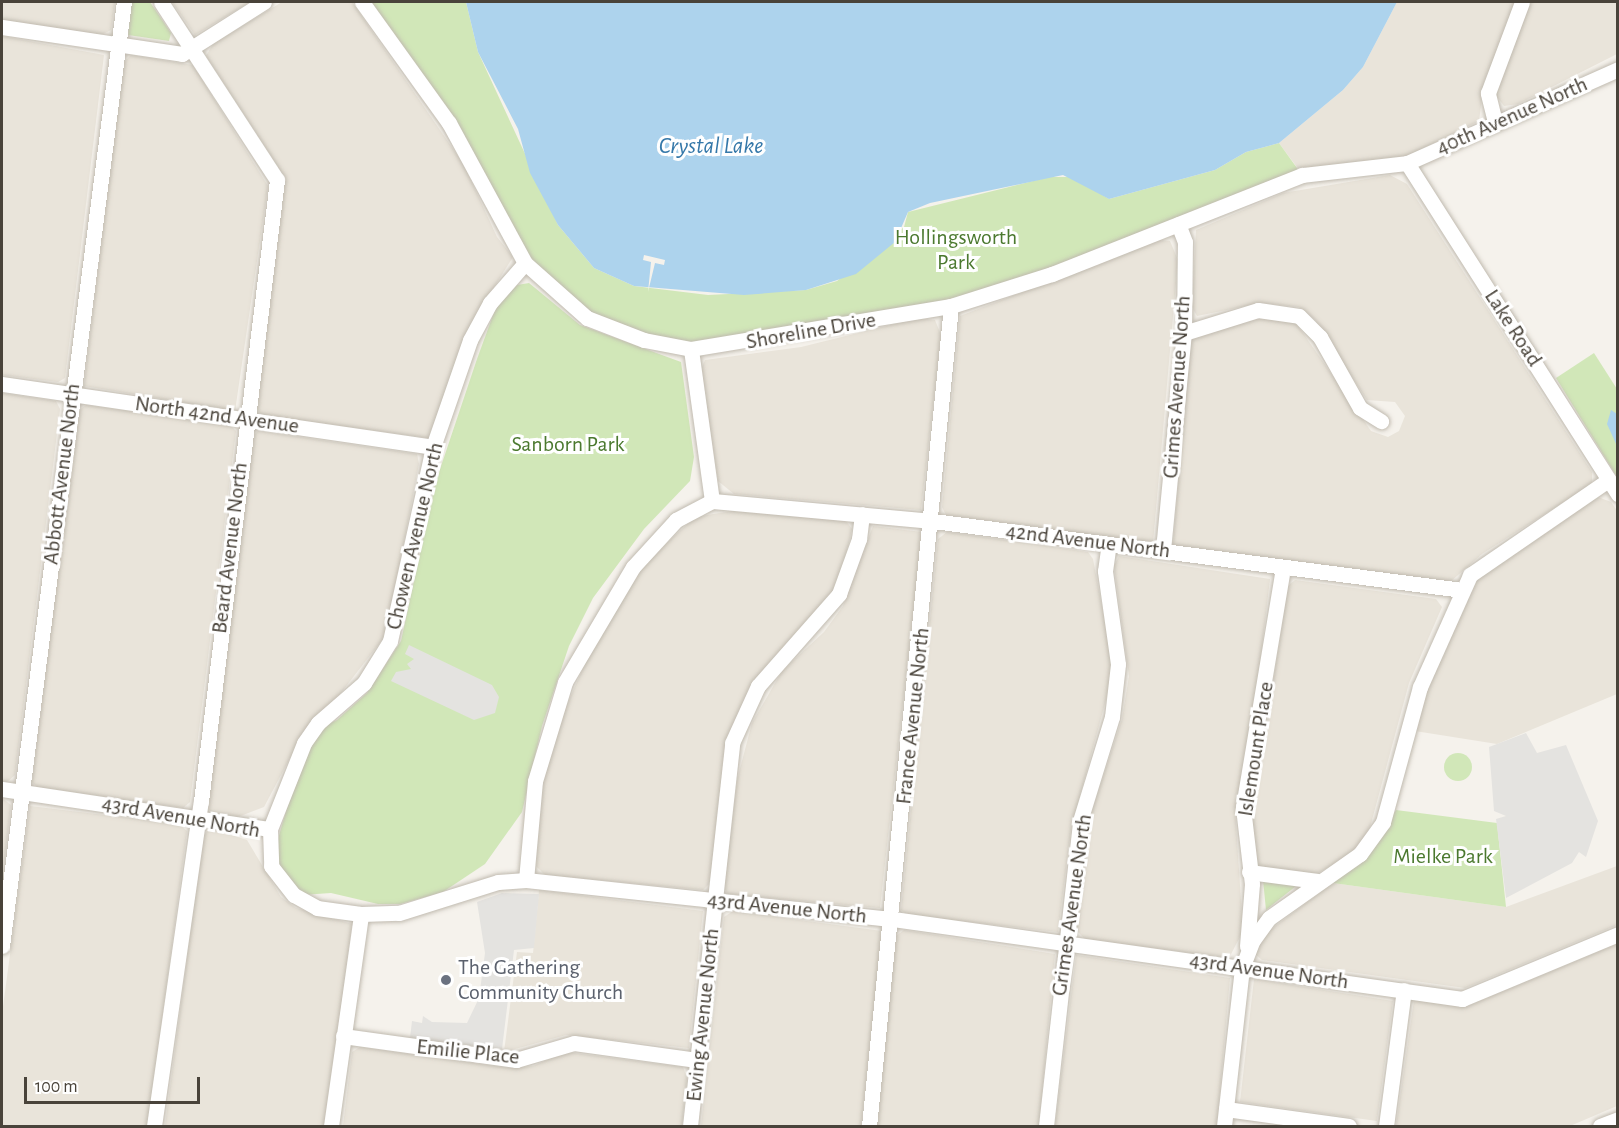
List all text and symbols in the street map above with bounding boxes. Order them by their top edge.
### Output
street label: 40th Avenue North [1432,71,1592,161]
water label: Crystal Lake [659,133,763,161]
park label: Hollingsworth Park [895,224,1017,276]
street label: Lake Road [1478,285,1548,371]
street label: Grimes Avenue North [1157,295,1197,479]
street label: Shoreline Drive [744,307,878,355]
street label: Abbott Avenue North [38,382,86,566]
street label: North 42nd Avenue [133,390,301,440]
park label: Sanborn Park [511,432,625,458]
street label: Chowen Avenue North [381,440,449,632]
street label: Beard Avenue North [206,461,254,635]
street label: 42nd Avenue North [1004,518,1172,564]
street label: France Avenue North [891,626,935,806]
street label: Islemount Place [1232,680,1280,818]
street label: 43rd Avenue North [100,790,262,844]
street label: Grimes Avenue North [1046,812,1098,998]
park label: Mielke Park [1393,844,1493,870]
street label: 43rd Avenue North [706,886,868,930]
street label: Ewing Avenue North [681,927,725,1103]
street label: 43rd Avenue North [1188,947,1350,995]
place label: The Gathering Community Church [458,954,623,1005]
marker: The Gathering Community Church [439,973,453,987]
street label: Emilie Place [415,1033,521,1071]
scale bar [27,1065,202,1103]
text: 100 m [35,1078,78,1096]

